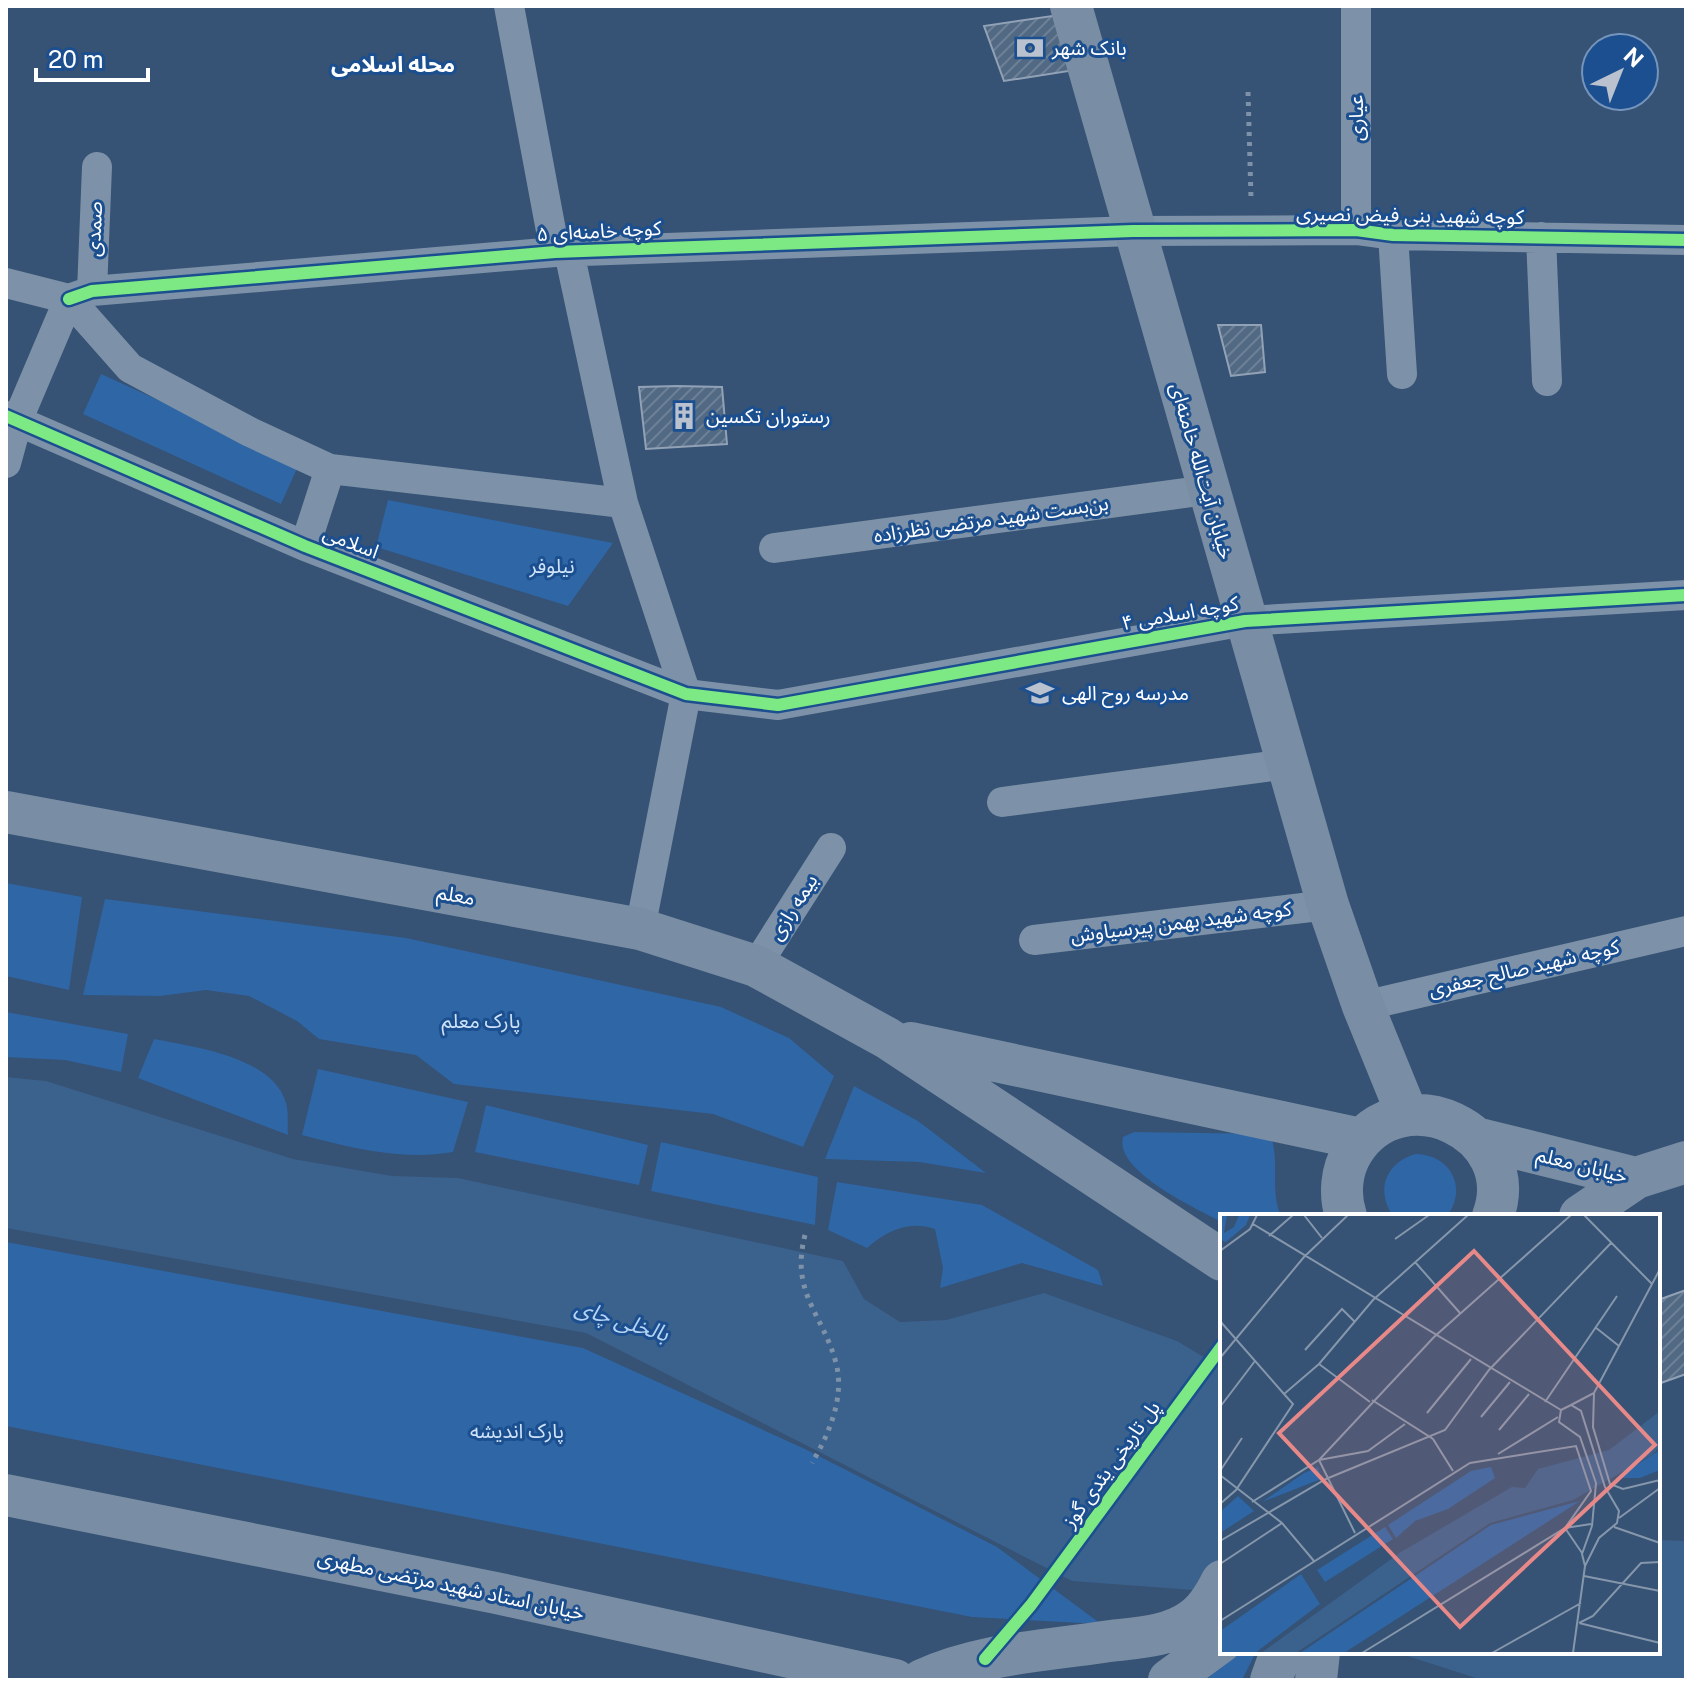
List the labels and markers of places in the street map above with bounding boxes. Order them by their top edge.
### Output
bank icon: بانک شهر [1015,33,1045,63]
place label: بانک شهر [1051,36,1127,60]
building icon: رستوران تکسین [669,401,699,431]
place label: رستوران تکسین [706,404,831,428]
school or university icon: مدرسه روح الهی [1025,678,1055,708]
place label: مدرسه روح الهی [1062,681,1189,708]

